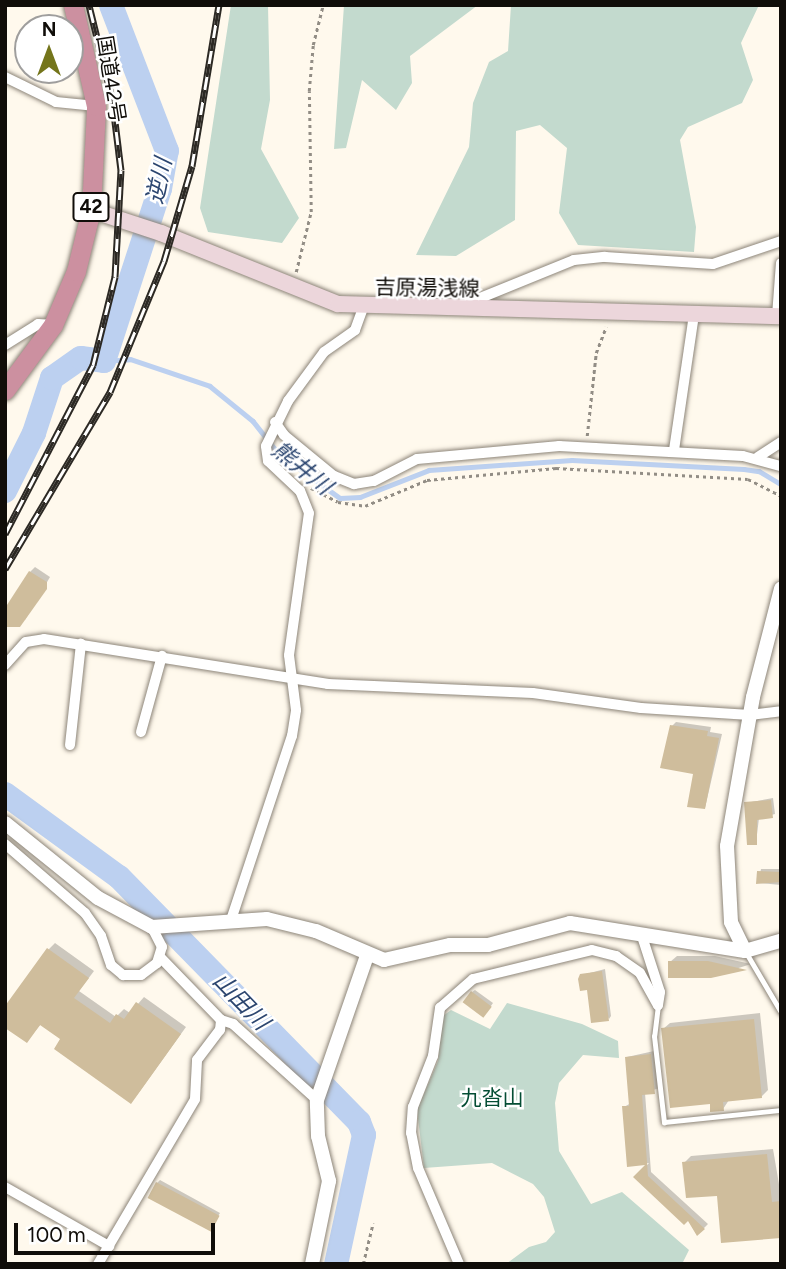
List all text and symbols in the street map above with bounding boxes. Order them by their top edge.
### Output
north arrow [14,14,84,84]
text: N [42,18,56,41]
street label: 国道42号 [92,34,130,124]
water label: 逆川 [141,156,177,206]
road number: 42 [72,192,110,223]
street label: 吉原湯浅線 [374,274,480,302]
water label: 熊井川 [267,436,337,500]
water label: 山田川 [207,967,275,1035]
park label: 九沓山 [461,1085,523,1111]
scale bar [18,1210,219,1254]
text: 100 m [27,1222,86,1247]

